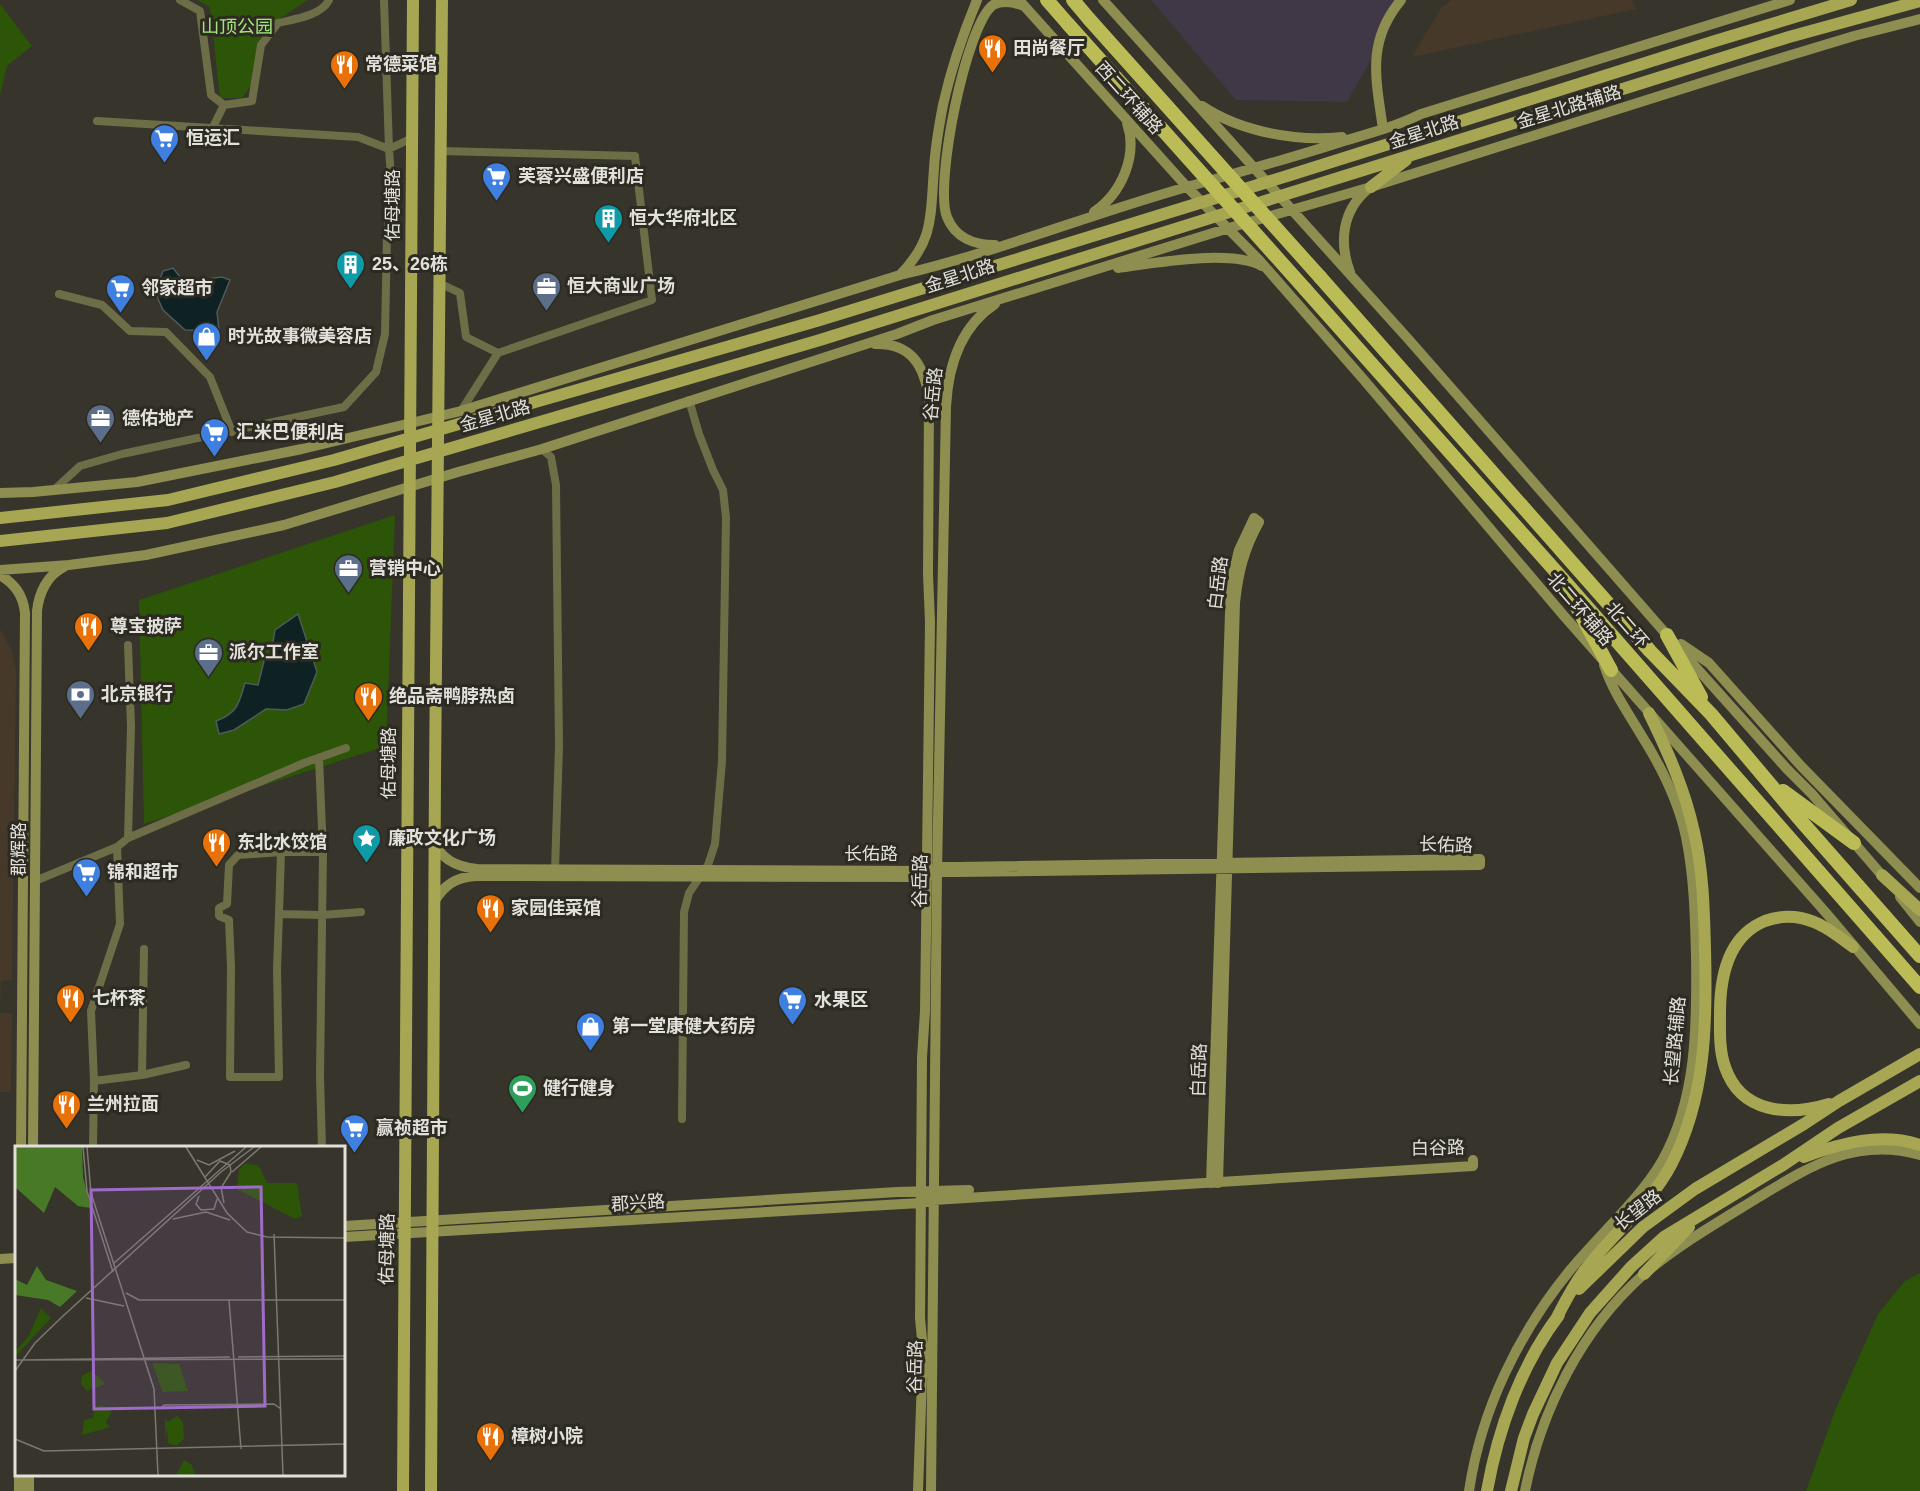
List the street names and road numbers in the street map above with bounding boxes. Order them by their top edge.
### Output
street label: 西二环辅路 [1091,58,1167,138]
street label: 金星北路辅路 [1514,82,1624,132]
street label: 金星北路 [1387,111,1461,153]
street label: 佑母塘路 [383,169,403,241]
street label: 金星北路 [923,255,997,297]
street label: 谷岳路 [920,366,946,422]
street label: 金星北路 [458,396,532,436]
street label: 白岳路 [1205,555,1231,611]
street label: 北二环辅路 [1543,568,1617,650]
street label: 北二环 [1602,598,1652,652]
street label: 佑母塘路 [379,727,399,799]
street label: 郡辉路 [9,822,29,876]
street label: 长佑路 [1419,834,1473,856]
street label: 长佑路 [844,844,898,864]
street label: 谷岳路 [910,854,930,908]
street label: 长望路辅路 [1661,995,1689,1087]
street label: 白岳路 [1188,1043,1210,1097]
street label: 白谷路 [1411,1138,1465,1158]
street label: 长望路 [1611,1185,1665,1235]
street label: 郡兴路 [610,1191,666,1215]
street label: 佑母塘路 [376,1213,398,1285]
street label: 谷岳路 [905,1340,925,1394]

